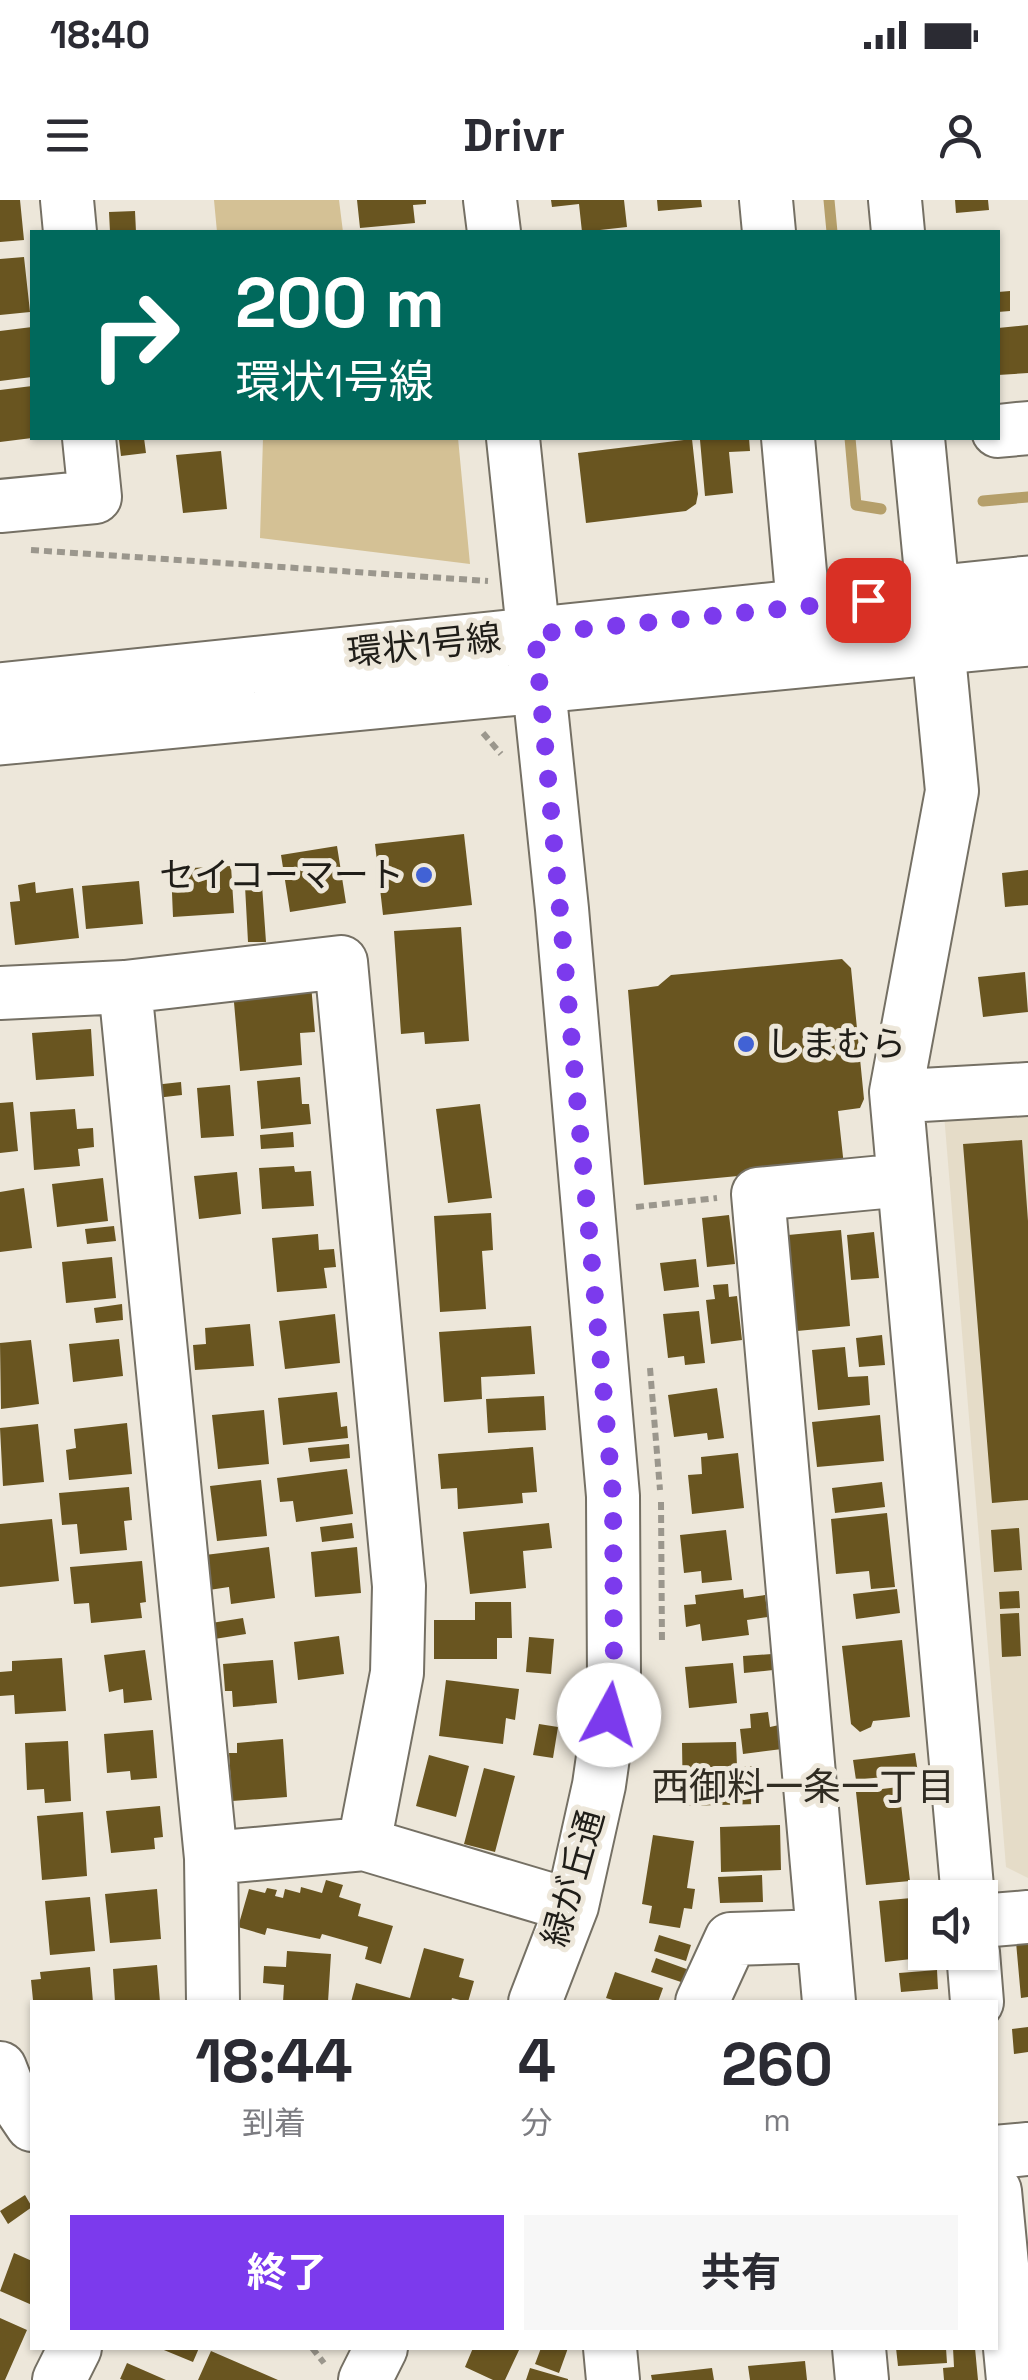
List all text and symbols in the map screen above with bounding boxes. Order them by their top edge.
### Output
text: 18:40 [50,11,150,59]
text: Drivr [463,107,565,164]
icon: menu [40,108,95,163]
icon: person [933,108,988,163]
text: 200 m [235,258,445,347]
icon: right [70,270,200,400]
text: 環状1号線 [235,353,434,410]
pin [826,558,911,643]
icon: arrive [841,573,896,628]
street label: 環状1号線 [345,615,503,675]
place label: セイコーマート [159,853,404,897]
marker: セイコーマート [413,864,435,886]
place label: しまむら [766,1022,906,1066]
marker: しまむら [735,1033,757,1055]
position arrow [557,1663,661,1767]
district label: 西御料一条一丁目 [651,1763,955,1811]
street label: 緑が丘通 [533,1805,613,1951]
map controls [908,1880,998,1970]
button: sound [908,1880,998,1970]
text: 18:44 [195,2023,353,2100]
text: 4 [518,2023,556,2100]
text: 260 [721,2026,833,2103]
text: m [763,2100,791,2140]
text: 到着 [242,2103,306,2143]
text: 分 [521,2103,553,2143]
button: 終了 [70,2215,504,2330]
button: 共有 [524,2215,958,2330]

